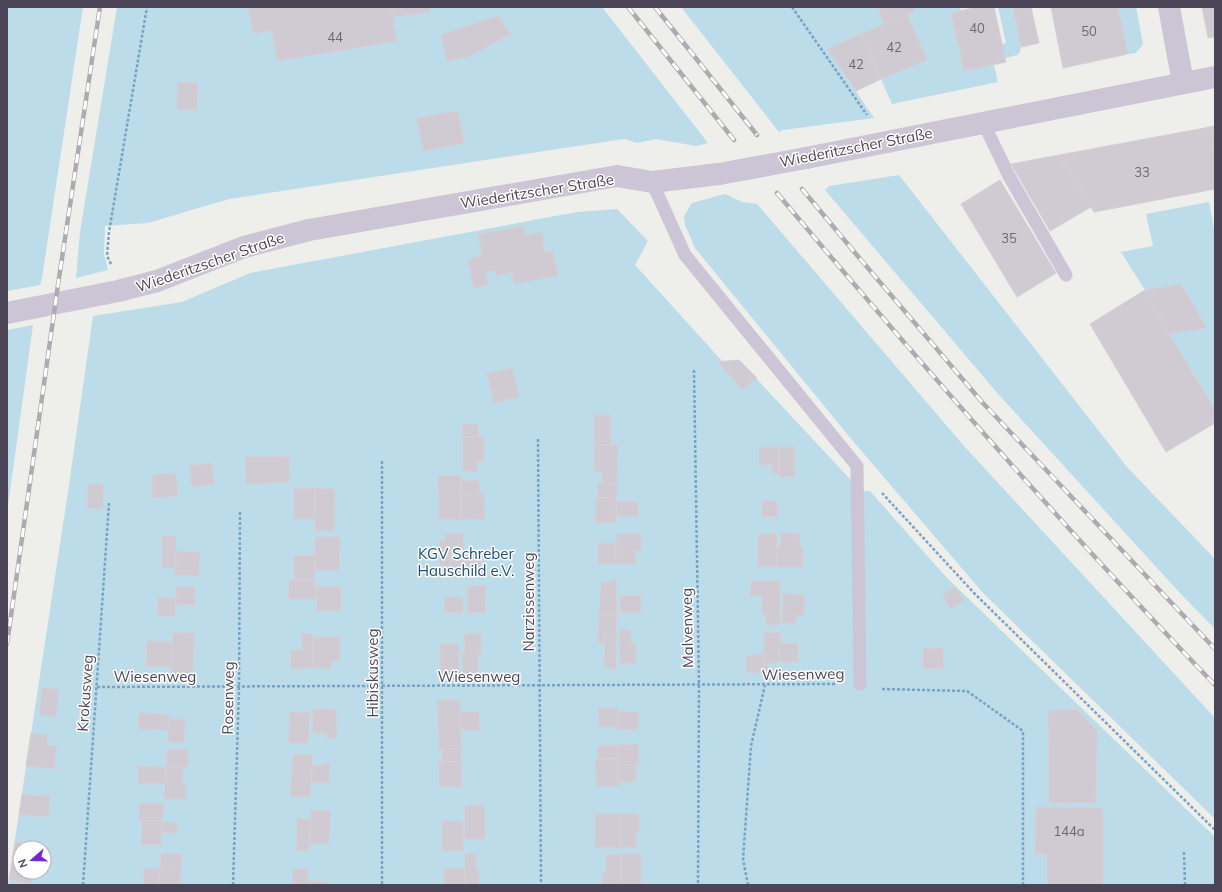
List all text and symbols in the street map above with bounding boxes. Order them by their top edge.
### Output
house number: 40 [969,20,985,36]
house number: 50 [1081,23,1097,39]
house number: 44 [327,29,343,45]
house number: 42 [886,39,902,55]
house number: 42 [848,56,864,72]
street label: Wiederitzscher Straße [778,123,934,171]
house number: 33 [1134,164,1150,180]
street label: Wiederitzscher Straße [459,169,615,213]
street label: Wiederitzscher Straße [133,228,287,296]
house number: 35 [1001,230,1017,246]
park label: KGV Schreber Hauschild e.V. [418,544,515,580]
street label: Narzissenweg [519,553,538,651]
street label: Malvenweg [677,588,697,668]
street label: Hibiskusweg [363,629,382,717]
street label: Krokusweg [73,654,97,732]
street label: Rosenweg [218,661,238,735]
street label: Wiesenweg [761,664,845,684]
street label: Wiesenweg [114,667,196,686]
street label: Wiesenweg [438,667,520,686]
house number: 144a [1053,823,1085,839]
north arrow [12,840,52,880]
text: N [15,857,31,870]

